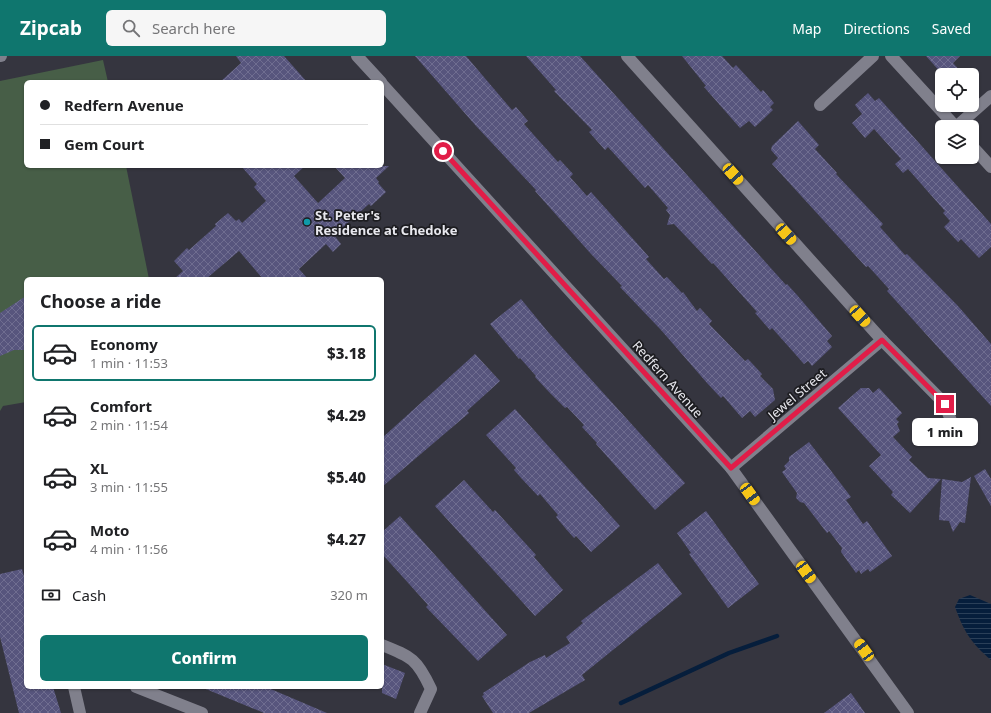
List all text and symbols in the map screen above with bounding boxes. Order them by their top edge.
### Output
search box [106,10,386,46]
text: Zipcab [20,15,82,41]
icon: search [120,17,142,39]
text: Search here [152,18,235,38]
text: Map [792,19,821,38]
text: Directions [843,19,910,38]
text: Saved [932,19,971,38]
map controls [935,68,979,164]
button: locate [935,68,979,112]
text: Redfern Avenue [64,95,184,115]
button: layers [935,120,979,164]
text: Gem Court [64,134,144,154]
route start [434,142,452,160]
car [721,161,745,187]
place label: St. Peter's Residence at Chedoke [315,206,458,239]
marker: St. Peter's Residence at Chedoke [302,217,312,227]
car [774,221,798,247]
text: Choose a ride [40,289,161,313]
car [848,303,872,329]
text: Economy [90,334,158,354]
icon: car [42,335,78,371]
street label: Redfern Avenue [629,337,707,421]
text: $3.18 [327,343,366,363]
text: 1 min · 11:53 [90,354,168,372]
street label: Jewel Street [762,364,830,425]
route end [936,395,954,413]
text: Comfort [90,396,152,416]
icon: car [42,397,78,433]
text: $4.29 [327,405,366,425]
text: 2 min · 11:54 [90,416,168,434]
callout: 1 min [912,418,978,446]
text: 1 min [927,423,963,441]
text: XL [90,458,108,478]
icon: car [42,459,78,495]
text: $5.40 [327,467,366,487]
text: 3 min · 11:55 [90,478,168,496]
car [738,481,762,507]
text: Moto [90,520,129,540]
icon: car [42,521,78,557]
text: $4.27 [327,529,366,549]
text: 4 min · 11:56 [90,540,168,558]
car [794,559,818,585]
icon: cash [40,584,62,606]
text: Cash [72,585,106,605]
text: 320 m [330,586,368,604]
button: Confirm [40,635,368,681]
car [852,637,876,663]

